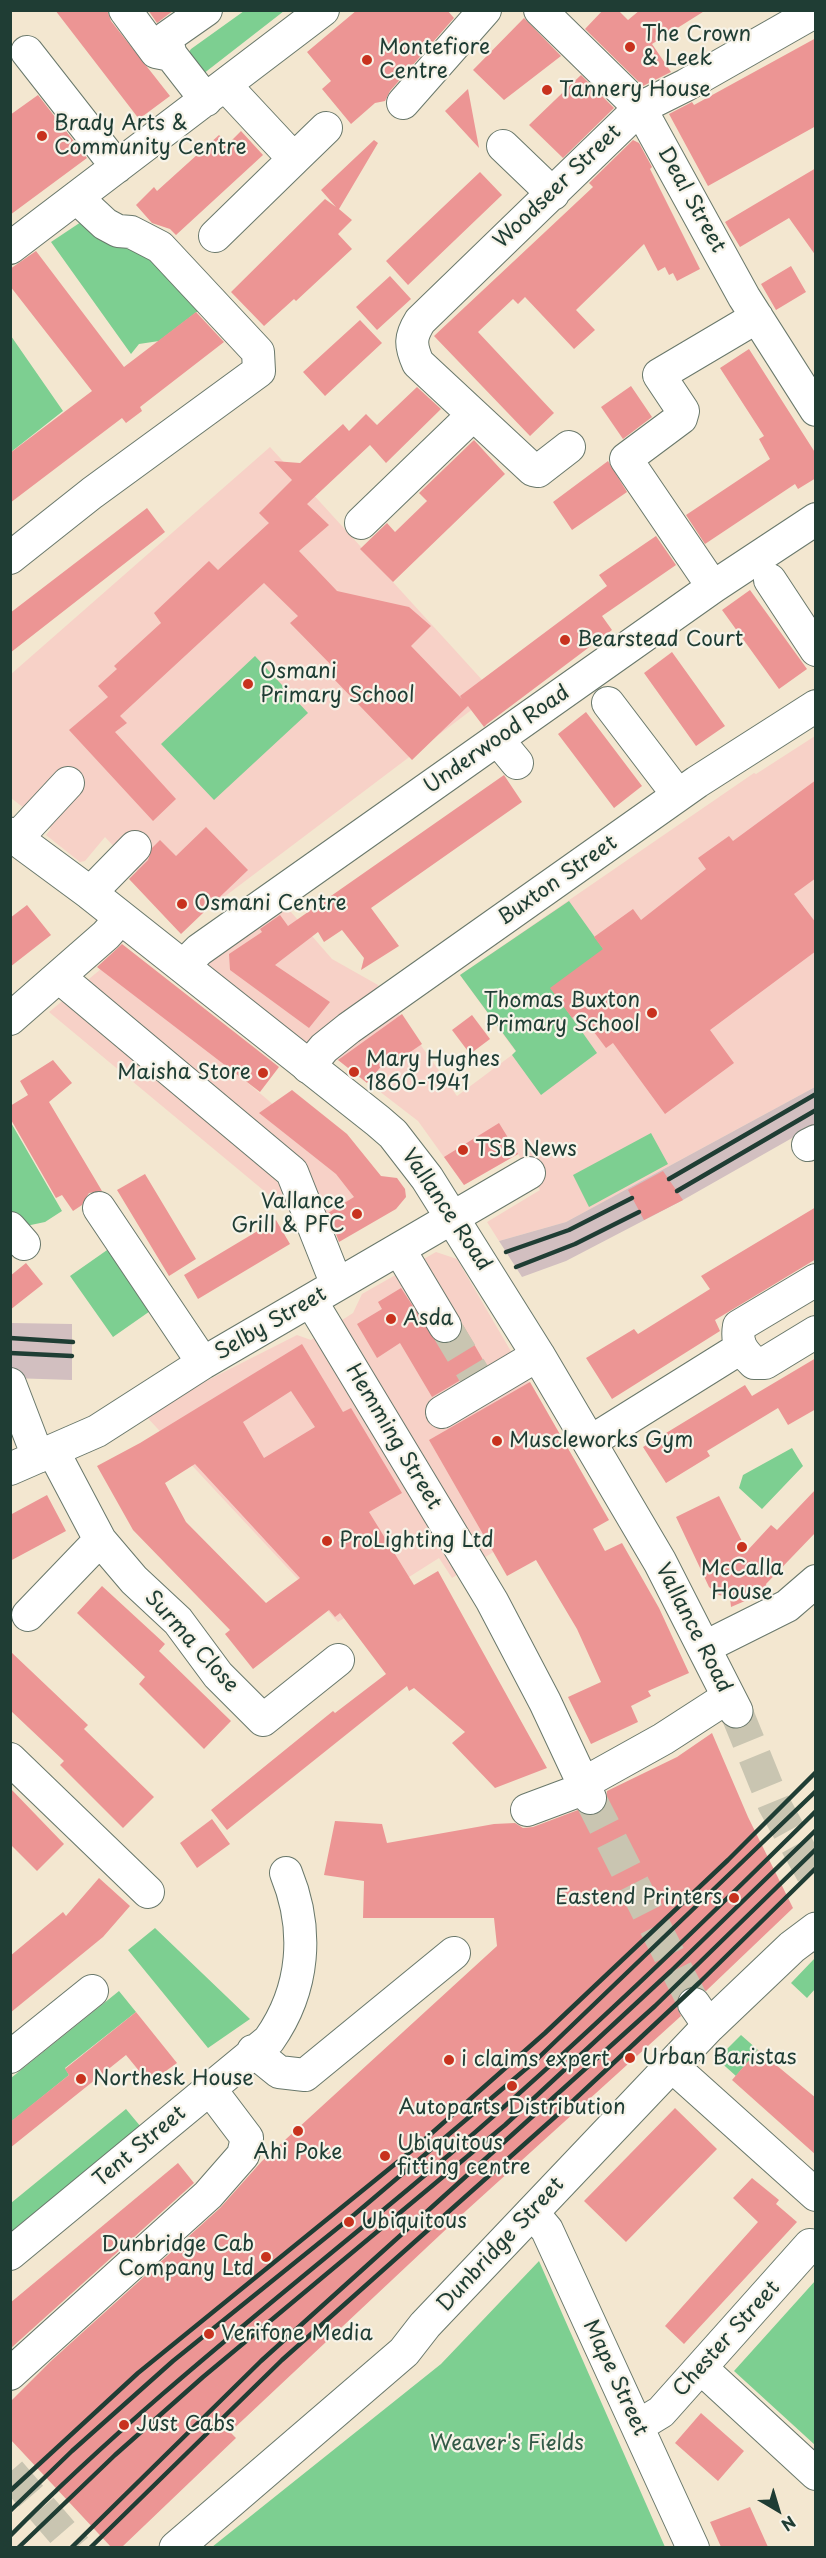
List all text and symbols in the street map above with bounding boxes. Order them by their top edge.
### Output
place label: The Crown & Leek [642,22,751,72]
place label: Montefiore Centre [379,35,490,85]
marker: The Crown & Leek [623,40,637,54]
marker: Montefiore Centre [360,53,374,67]
place label: Tannery House [559,77,711,103]
marker: Tannery House [540,83,554,97]
place label: Brady Arts & Community Centre [54,111,247,161]
street label: Woodseer Street [489,120,627,254]
marker: Brady Arts & Community Centre [35,129,49,143]
street label: Deal Street [652,143,730,257]
place label: Bearstead Court [577,627,743,653]
marker: Bearstead Court [558,633,572,647]
place label: Osmani Primary School [260,659,415,709]
marker: Osmani Primary School [241,677,255,691]
street label: Underwood Road [419,680,575,800]
street label: Buxton Street [494,831,622,931]
place label: Osmani Centre [194,891,347,917]
marker: Osmani Centre [175,897,189,911]
place label: Thomas Buxton Primary School [484,988,640,1038]
marker: Thomas Buxton Primary School [645,1006,659,1020]
place label: Mary Hughes 1860-1941 [366,1047,500,1097]
place label: Maisha Store [117,1060,251,1086]
marker: Mary Hughes 1860-1941 [347,1065,361,1079]
marker: Maisha Store [256,1066,270,1080]
place label: TSB News [475,1137,577,1163]
marker: TSB News [456,1143,470,1157]
street label: Vallance Road [396,1144,496,1276]
place label: Vallance Grill & PFC [231,1189,345,1239]
marker: Vallance Grill & PFC [350,1207,364,1221]
street label: Selby Street [211,1282,331,1366]
place label: Asda [403,1306,453,1332]
marker: Asda [384,1312,398,1326]
street label: Hemming Street [340,1360,446,1514]
place label: Muscleworks Gym [509,1428,693,1454]
marker: Muscleworks Gym [490,1434,504,1448]
place label: ProLighting Ltd [339,1528,494,1554]
marker: ProLighting Ltd [320,1534,334,1548]
marker: McCalla House [735,1540,749,1554]
place label: McCalla House [701,1556,783,1606]
street label: Vallance Road [650,1559,736,1697]
street label: Surma Close [139,1586,243,1698]
place label: Eastend Printers [555,1885,722,1911]
marker: Eastend Printers [727,1891,741,1905]
place label: Urban Baristas [642,2045,796,2071]
place label: i claims expert [461,2047,610,2073]
marker: Urban Baristas [623,2051,637,2065]
marker: i claims expert [442,2053,456,2067]
place label: Northesk House [93,2066,254,2092]
marker: Northesk House [74,2072,88,2086]
marker: Autoparts Distribution [505,2079,519,2093]
place label: Autoparts Distribution [398,2095,626,2121]
street label: Tent Street [89,2101,191,2193]
marker: Ahi Poke [291,2124,305,2138]
place label: Ubiquitous fitting centre [397,2131,531,2181]
place label: Ahi Poke [254,2140,342,2166]
marker: Ubiquitous fitting centre [378,2149,392,2163]
street label: Dunbridge Street [432,2173,570,2317]
place label: Ubiquitous [361,2209,467,2235]
marker: Ubiquitous [342,2215,356,2229]
place label: Dunbridge Cab Company Ltd [101,2232,254,2282]
marker: Dunbridge Cab Company Ltd [259,2250,273,2264]
street label: Chester Street [668,2276,786,2402]
street label: Mape Street [577,2316,653,2440]
place label: Verifone Media [221,2321,373,2347]
marker: Verifone Media [202,2327,216,2341]
place label: Just Cabs [136,2412,235,2438]
marker: Just Cabs [117,2418,131,2432]
park label: Weaver's Fields [430,2431,584,2457]
north arrow [748,2480,808,2540]
text: N [777,2511,801,2538]

